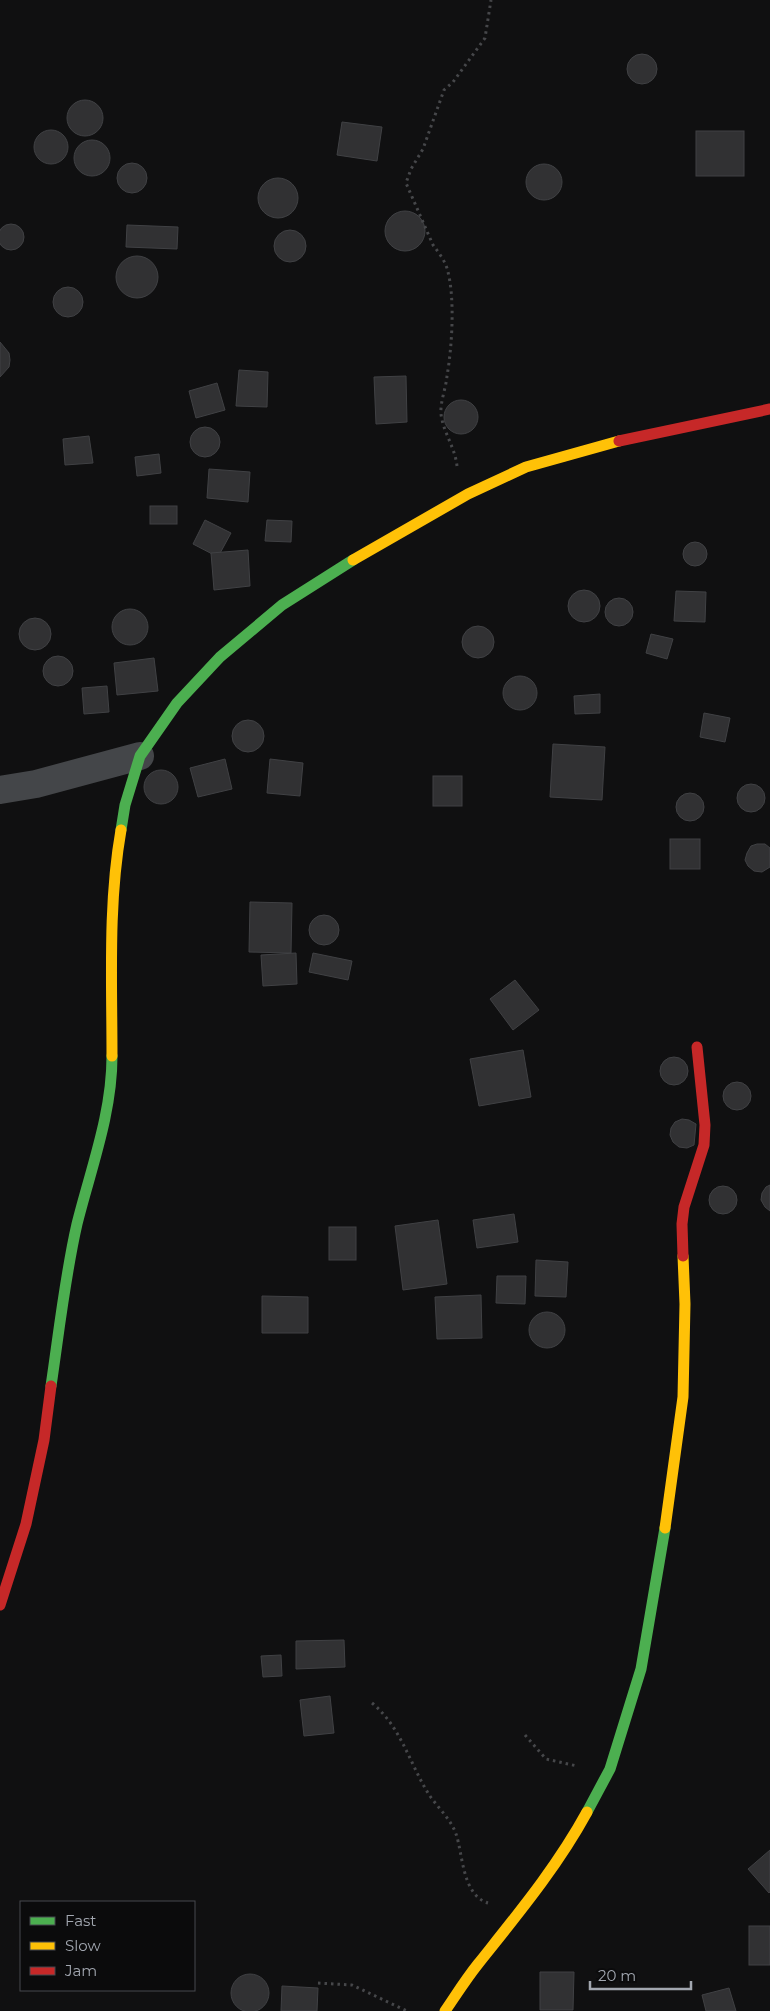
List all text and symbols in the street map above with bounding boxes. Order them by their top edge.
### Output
legend [20,1901,195,1991]
text: Fast [65,1911,96,1930]
text: Slow [65,1936,101,1955]
scale bar [590,1958,691,1990]
text: Jam [64,1961,97,1980]
text: 20 m [598,1966,636,1985]

